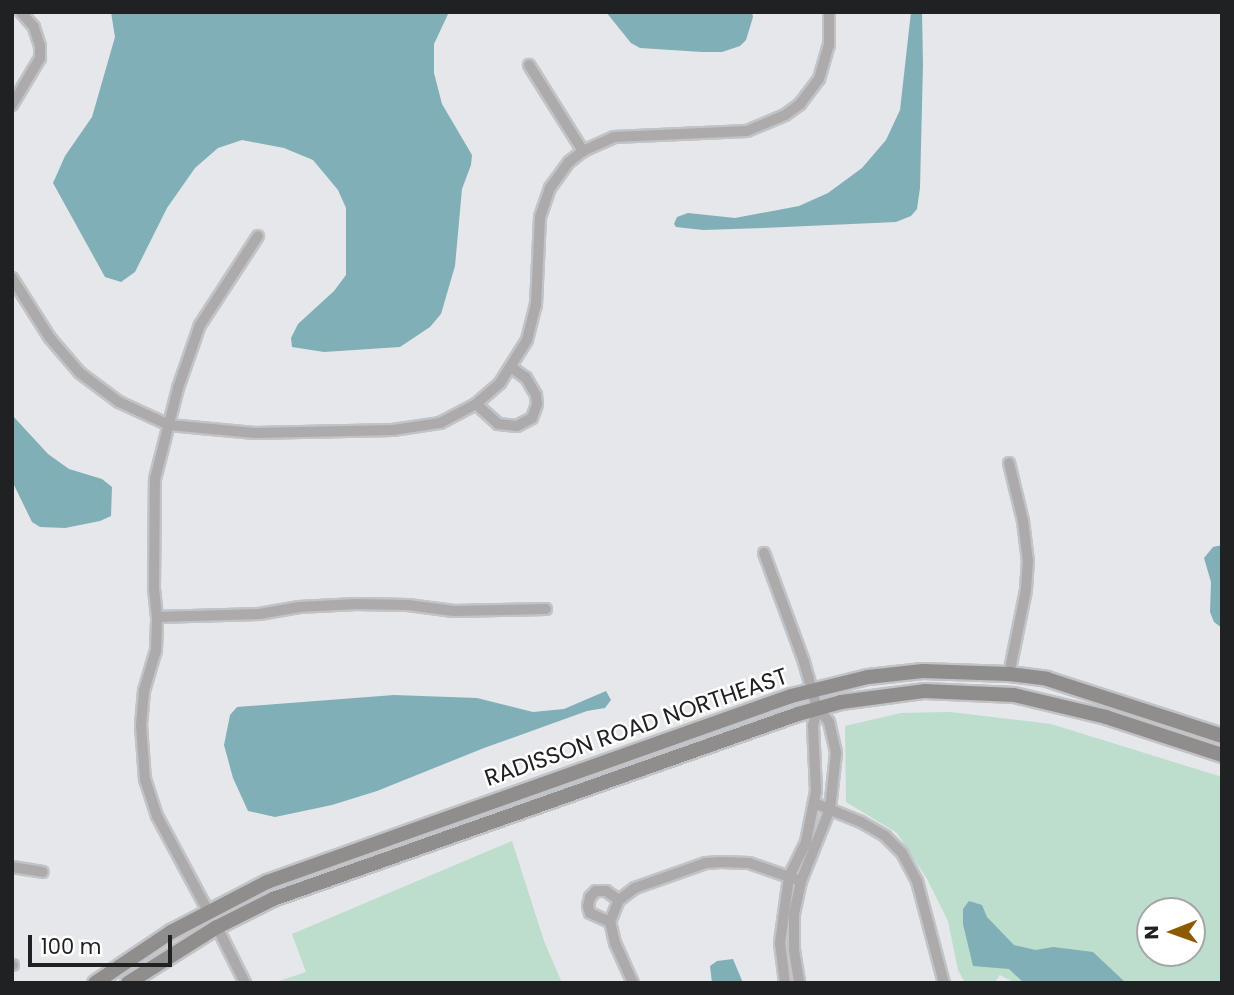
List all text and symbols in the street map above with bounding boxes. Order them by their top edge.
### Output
street label: RADISSON ROAD NORTHEAST [481,662,791,792]
north arrow [1136,897,1206,967]
scale bar [32,922,175,966]
text: N [1138,925,1165,940]
text: 100 m [41,932,101,961]

